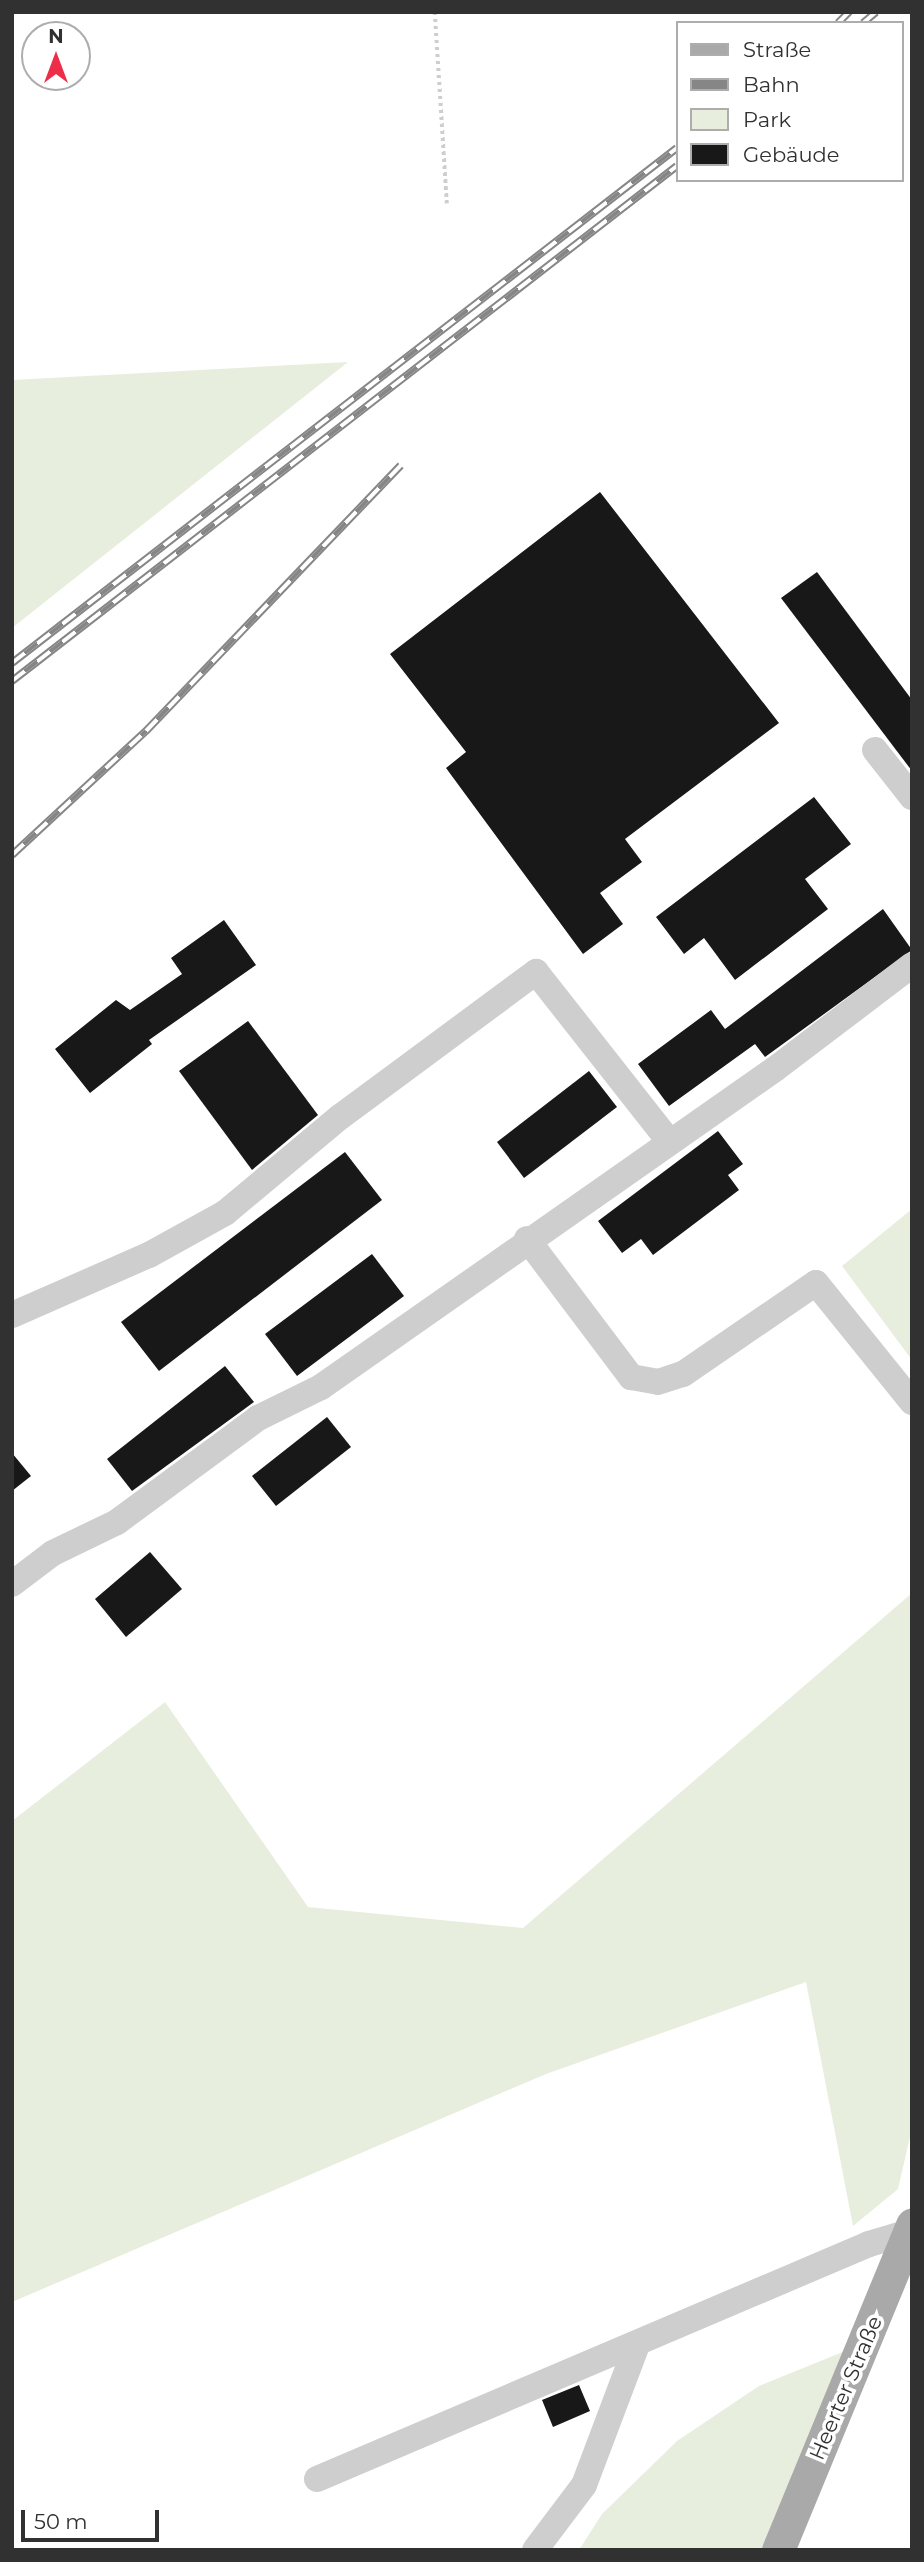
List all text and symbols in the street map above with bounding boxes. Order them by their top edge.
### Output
north arrow [21,21,91,91]
legend [676,21,903,182]
text: N [48,25,64,48]
text: Straße [743,37,811,62]
text: Bahn [743,72,800,97]
text: Park [743,107,791,132]
text: Gebäude [743,142,840,167]
street label: Heerter Straße [804,2312,888,2464]
scale bar [24,2496,163,2540]
text: 50 m [34,2509,88,2534]

